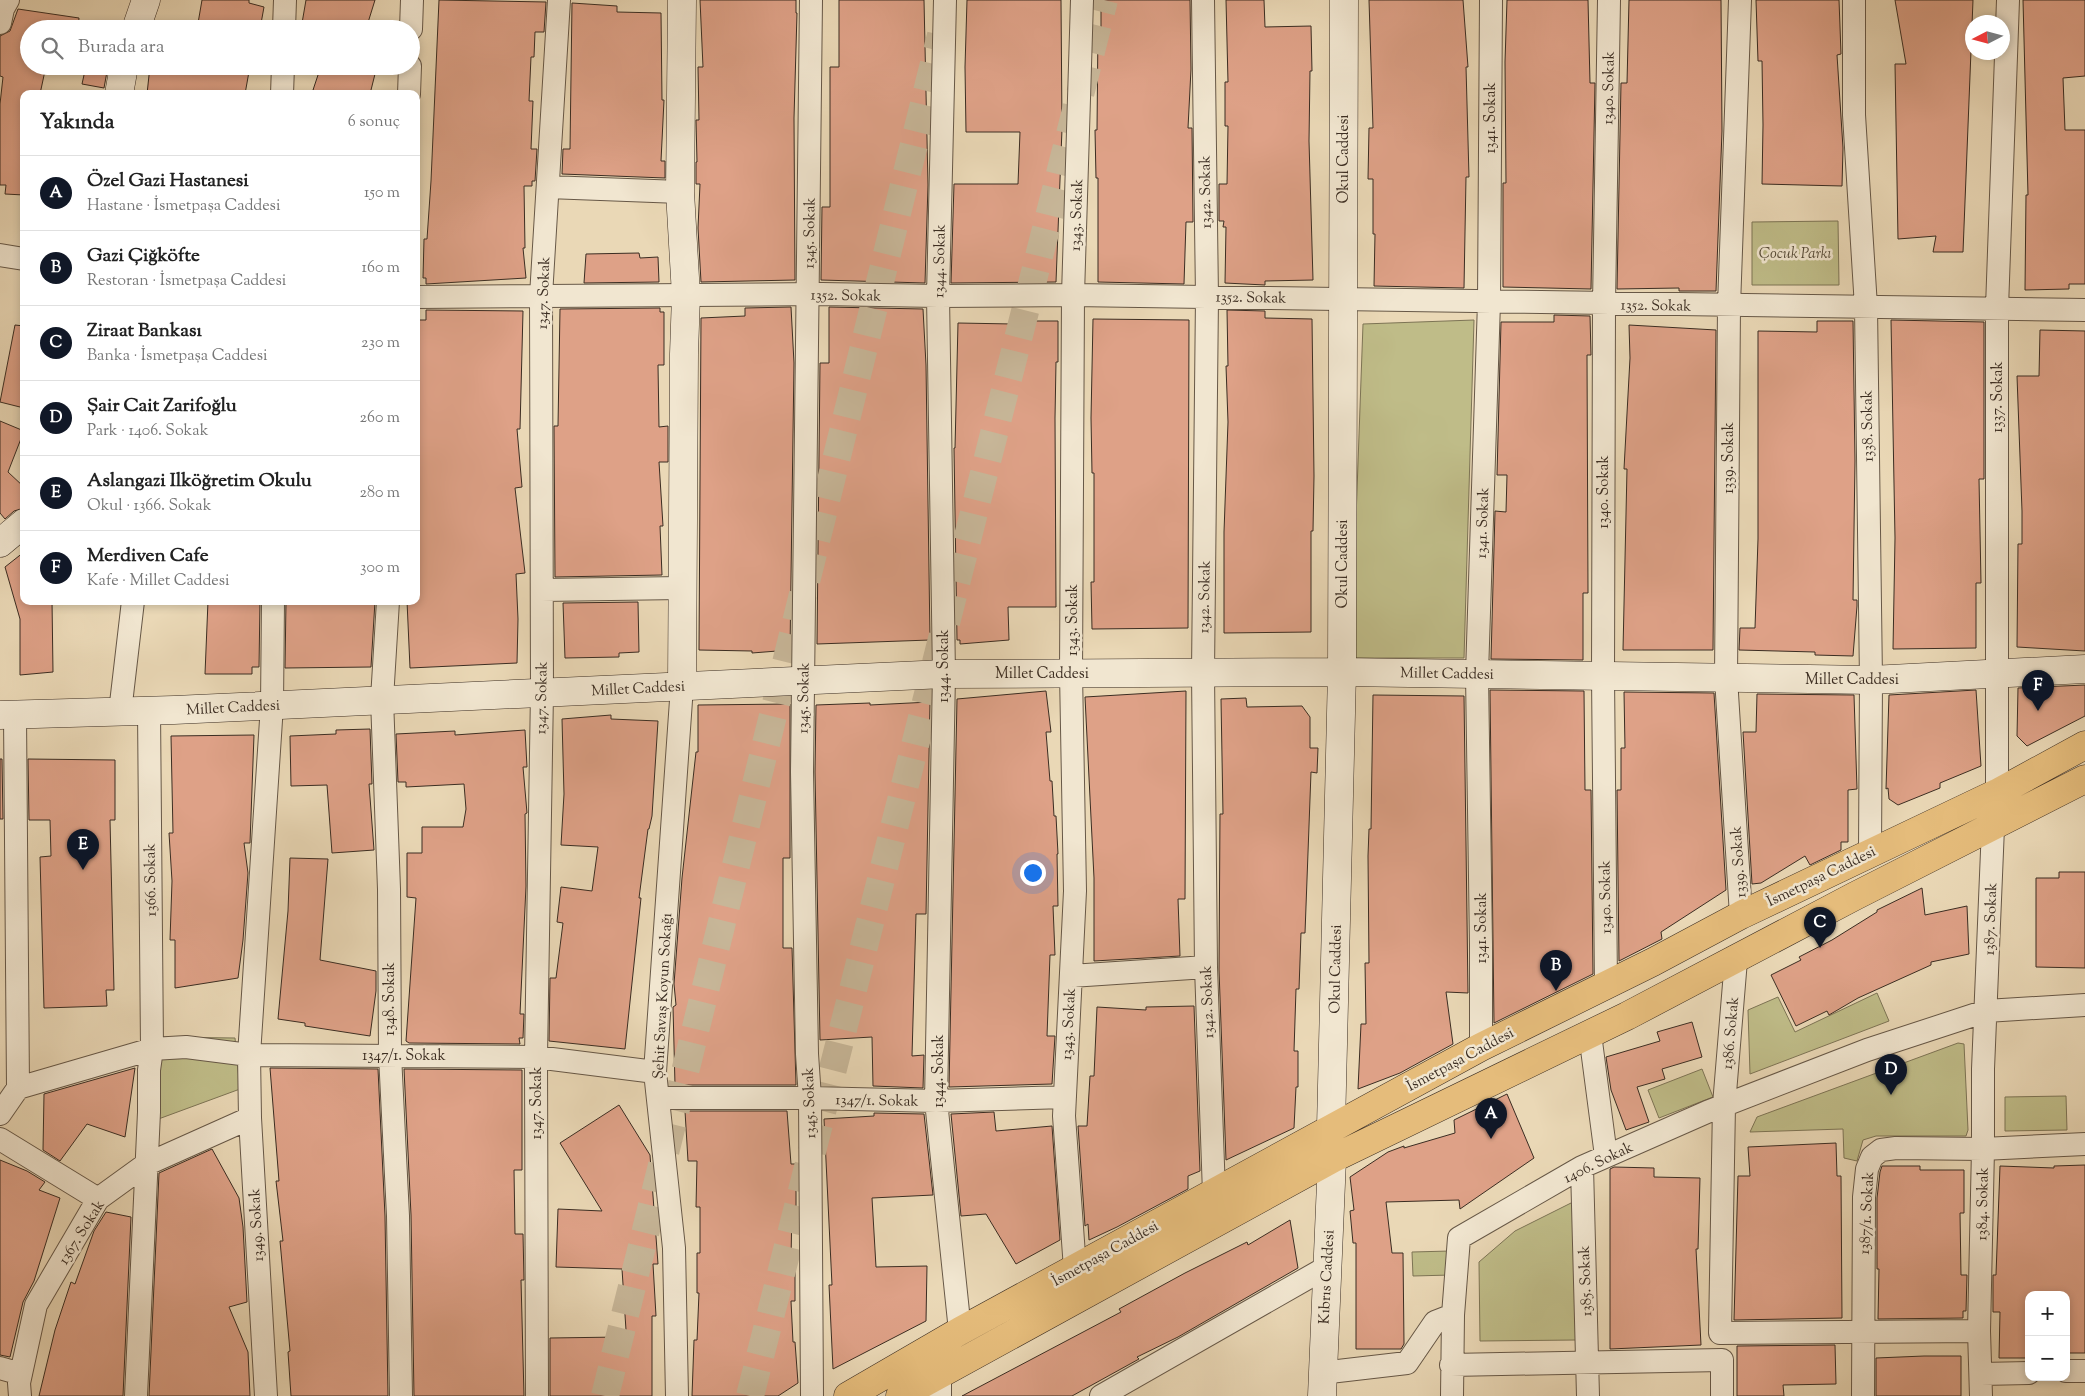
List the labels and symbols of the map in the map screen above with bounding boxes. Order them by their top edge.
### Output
north arrow [1965,15,2010,60]
street label: 1340. Sokak [1598,51,1621,125]
street label: 1341. Sokak [1481,82,1502,154]
street label: Okul Caddesi [1334,114,1355,204]
street label: 1342. Sokak [1195,155,1218,229]
street label: 1343. Sokak [1066,179,1089,251]
street label: 1345. Sokak [799,197,822,269]
street label: 1344. Sokak [929,224,952,298]
park label: Çocuk Parkı [1759,244,1831,265]
street label: 1347. Sokak [533,256,556,330]
street label: 1352. Sokak [810,285,881,308]
street label: 1352. Sokak [1215,287,1286,310]
street label: 1352. Sokak [1620,295,1691,318]
street label: 1337. Sokak [1988,361,2009,433]
street label: 1338. Sokak [1857,390,1880,462]
street label: 1339. Sokak [1719,422,1740,494]
street label: 1340. Sokak [1594,455,1615,529]
street label: 1341. Sokak [1472,487,1495,559]
street label: Okul Caddesi [1333,519,1354,609]
street label: 1342. Sokak [1194,560,1217,634]
street label: 1343. Sokak [1063,584,1084,656]
street label: 1344. Sokak [934,629,955,703]
street label: 1347. Sokak [531,661,554,735]
street label: 1345. Sokak [793,662,816,734]
street label: Millet Caddesi [1400,663,1494,686]
street label: Millet Caddesi [995,664,1089,685]
street label: Millet Caddesi [1805,670,1899,691]
pin: F [2022,670,2054,711]
street label: Millet Caddesi [591,677,686,702]
street label: Millet Caddesi [186,696,281,721]
street label: 1339. Sokak [1727,825,1752,898]
pin: E [67,829,99,870]
street label: İsmetpaşa Caddesi [1763,841,1880,913]
street label: 1366. Sokak [140,843,163,917]
your location [1020,860,1046,886]
street label: 1340. Sokak [1595,860,1618,934]
street label: 1387. Sokak [1980,882,2003,956]
street label: 1341. Sokak [1472,892,1493,964]
pin: C [1804,907,1836,948]
street label: Şehit Savaş Koyun Sokağı [649,912,678,1080]
street label: Okul Caddesi [1325,924,1348,1014]
pin: B [1540,950,1572,991]
street label: 1348. Sokak [380,962,401,1036]
street label: 1342. Sokak [1197,965,1220,1039]
street label: 1343. Sokak [1057,988,1082,1061]
street label: 1386. Sokak [1718,996,1745,1070]
street label: İsmetpaşa Caddesi [1403,1022,1518,1097]
street label: 1344. Sokak [929,1034,950,1108]
street label: 1347/1. Sokak [362,1046,446,1067]
pin: D [1875,1054,1907,1095]
street label: 1347. Sokak [527,1067,548,1139]
street label: 1345. Sokak [799,1067,822,1139]
street label: 1347/1. Sokak [835,1090,919,1113]
pin: A [1475,1098,1507,1139]
street label: 1406. Sokak [1560,1137,1637,1189]
street label: 1384. Sokak [1972,1167,1995,1241]
street label: 1387/1. Sokak [1855,1171,1880,1255]
street label: 1349. Sokak [245,1188,270,1262]
street label: 1367. Sokak [54,1196,110,1269]
street label: İsmetpaşa Caddesi [1048,1215,1163,1292]
street label: Kıbrıs Caddesi [1315,1229,1340,1325]
street label: 1385. Sokak [1575,1245,1598,1317]

